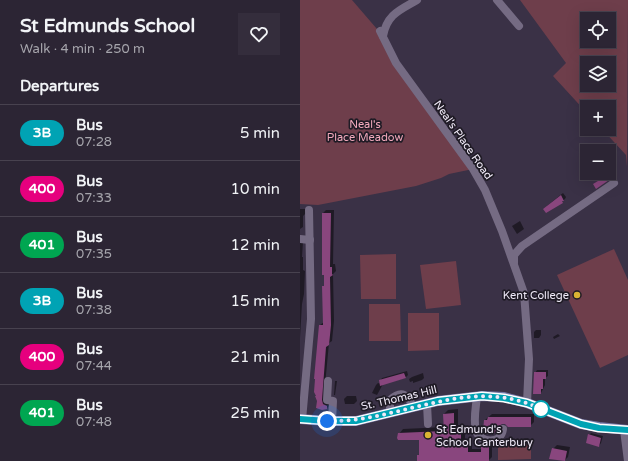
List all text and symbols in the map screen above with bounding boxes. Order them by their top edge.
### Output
map controls [580,12,616,180]
button: locate [580,12,616,48]
button: heart [238,13,280,55]
text: St Edmunds School [20,15,195,37]
text: Walk · 4 min · 250 m [20,41,145,57]
button: layers [580,56,616,92]
text: Departures [20,77,99,95]
street label: Neal's Place Road [431,98,495,182]
button: + [580,100,616,136]
text: Bus [76,116,103,134]
park label: Neal's Place Meadow [327,118,403,144]
text: 3B [33,124,51,141]
text: 5 min [240,124,280,142]
text: 07:28 [76,134,112,150]
button: − [580,144,616,180]
text: Bus [76,172,103,190]
text: 400 [29,180,55,197]
text: 10 min [231,180,280,198]
text: 07:33 [76,190,112,206]
text: Bus [76,228,103,246]
text: 401 [29,236,55,253]
text: 12 min [231,236,280,254]
text: 07:35 [76,246,112,262]
text: Bus [76,284,103,302]
place label: Kent College [503,289,569,302]
marker: Kent College [572,290,582,300]
text: 3B [33,292,51,309]
text: 15 min [231,292,280,310]
text: 07:38 [76,302,112,318]
text: Bus [76,340,103,358]
text: 400 [29,348,55,365]
text: 21 min [231,348,280,366]
text: 07:44 [76,358,112,374]
street label: St. Thomas Hill [360,383,438,413]
text: Bus [76,396,103,414]
unlabelled marker [532,400,550,418]
text: 401 [29,404,55,421]
text: 25 min [231,404,280,422]
your location [317,411,337,431]
text: 07:48 [76,414,112,430]
place label: St Edmund's School Canterbury [436,423,533,449]
marker: St Edmund's School Canterbury [423,430,433,440]

